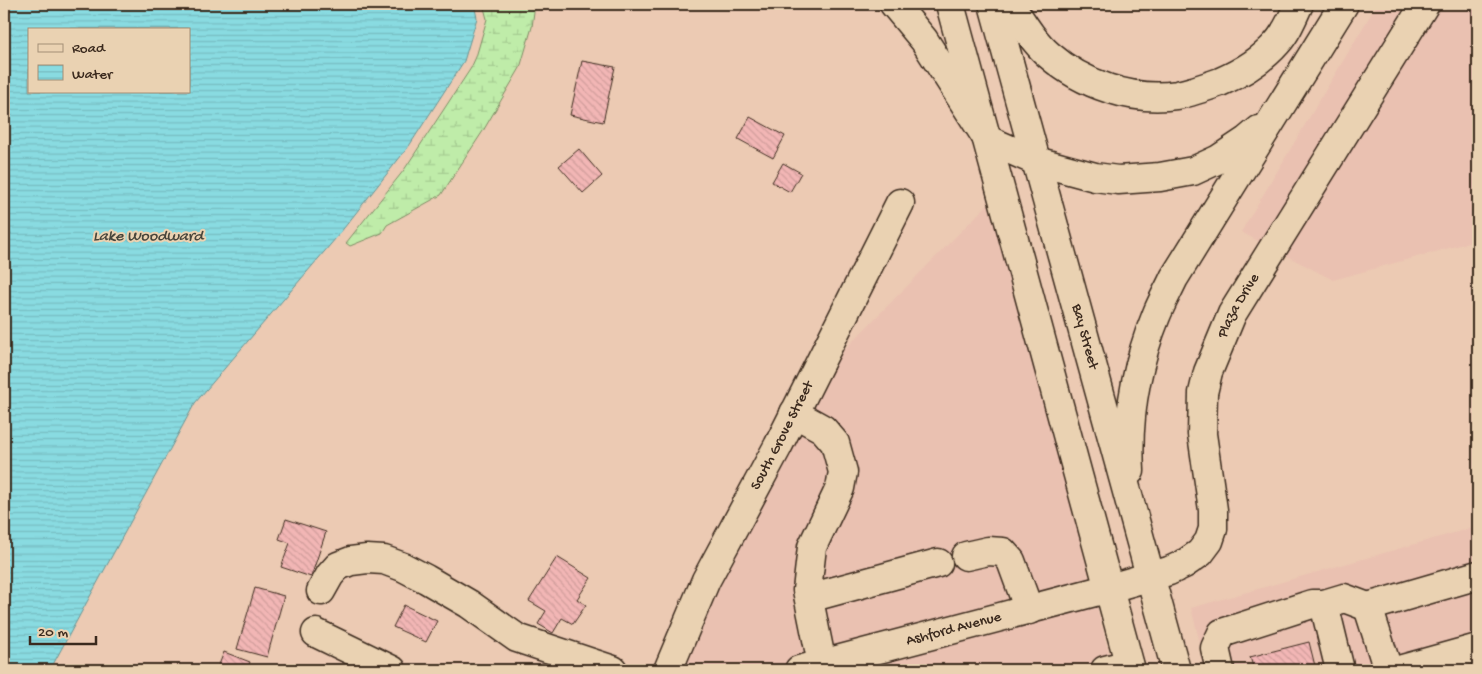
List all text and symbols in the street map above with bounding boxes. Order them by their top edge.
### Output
legend [28,28,190,92]
text: Road [72,40,106,58]
text: Water [72,66,114,84]
water label: Lake Woodward [93,228,205,247]
street label: Plaza Drive [1214,270,1264,342]
street label: Bay Street [1067,301,1102,373]
street label: South Grove Street [747,377,819,493]
street label: Ashford Avenue [904,608,1003,650]
scale bar [30,614,96,646]
text: 20 m [38,624,68,642]

